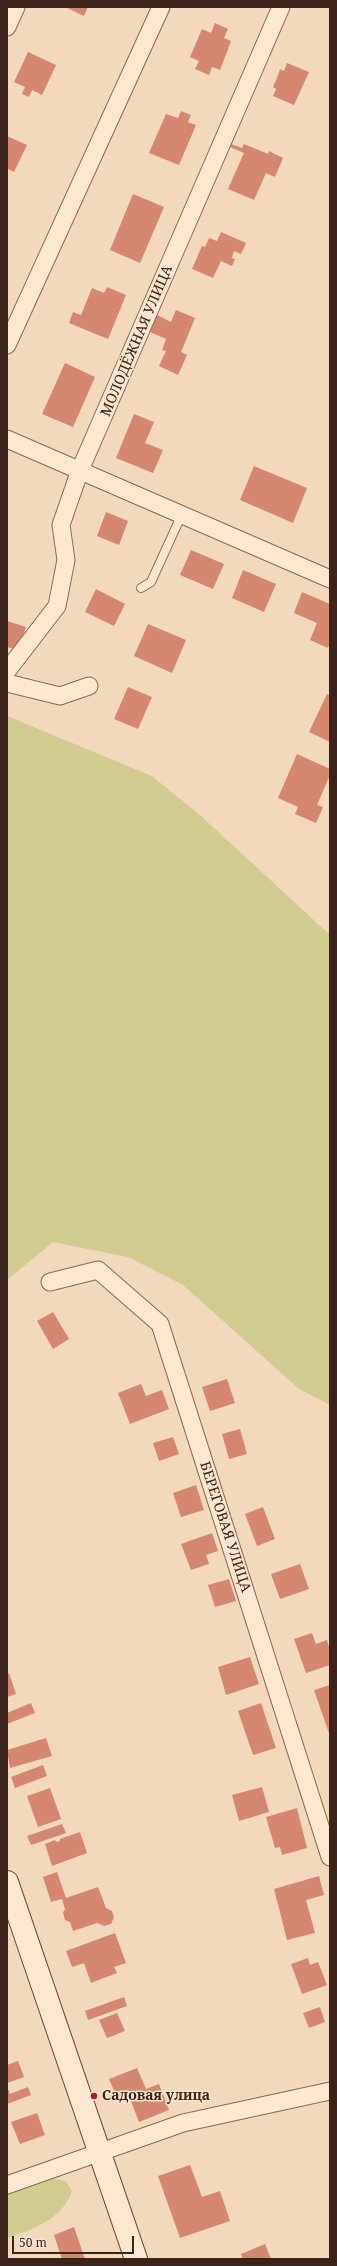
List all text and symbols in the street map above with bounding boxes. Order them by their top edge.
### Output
street label: МОЛОДЁЖНАЯ УЛИЦА [97,263,177,419]
street label: БЕРЕГОВАЯ УЛИЦА [196,1459,254,1595]
place label: Садовая улица [102,2088,210,2104]
marker: Садовая улица [89,2091,99,2101]
scale bar [14,2228,136,2254]
text: 50 m [19,2234,47,2251]

